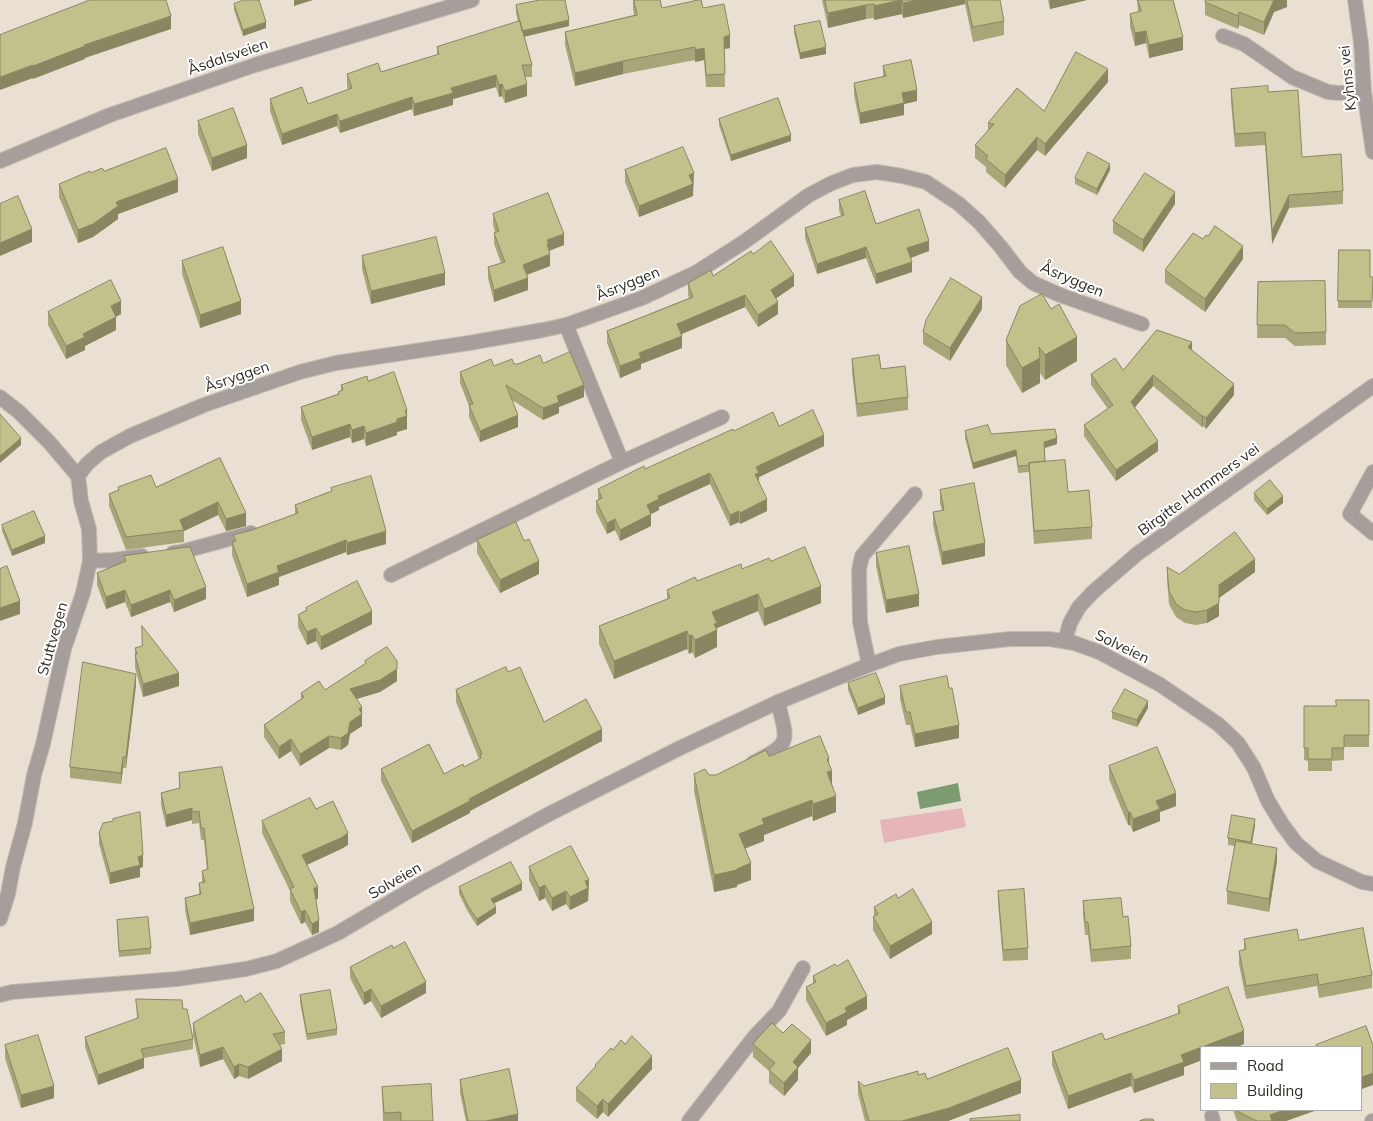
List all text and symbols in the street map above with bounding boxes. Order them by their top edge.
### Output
street label: Åsdalsveien [185,35,271,79]
street label: Kyhns vei [1336,44,1360,112]
street label: Åsryggen [1038,259,1106,301]
street label: Åsryggen [593,263,663,305]
street label: Åsryggen [202,358,272,396]
street label: Birgitte Hammers vei [1135,440,1263,540]
street label: Stuttvegen [34,600,72,678]
street label: Solveien [1092,626,1152,668]
street label: Solveien [365,859,425,903]
legend [1200,1046,1363,1111]
text: Road [1247,1056,1284,1075]
text: Building [1247,1081,1303,1100]

